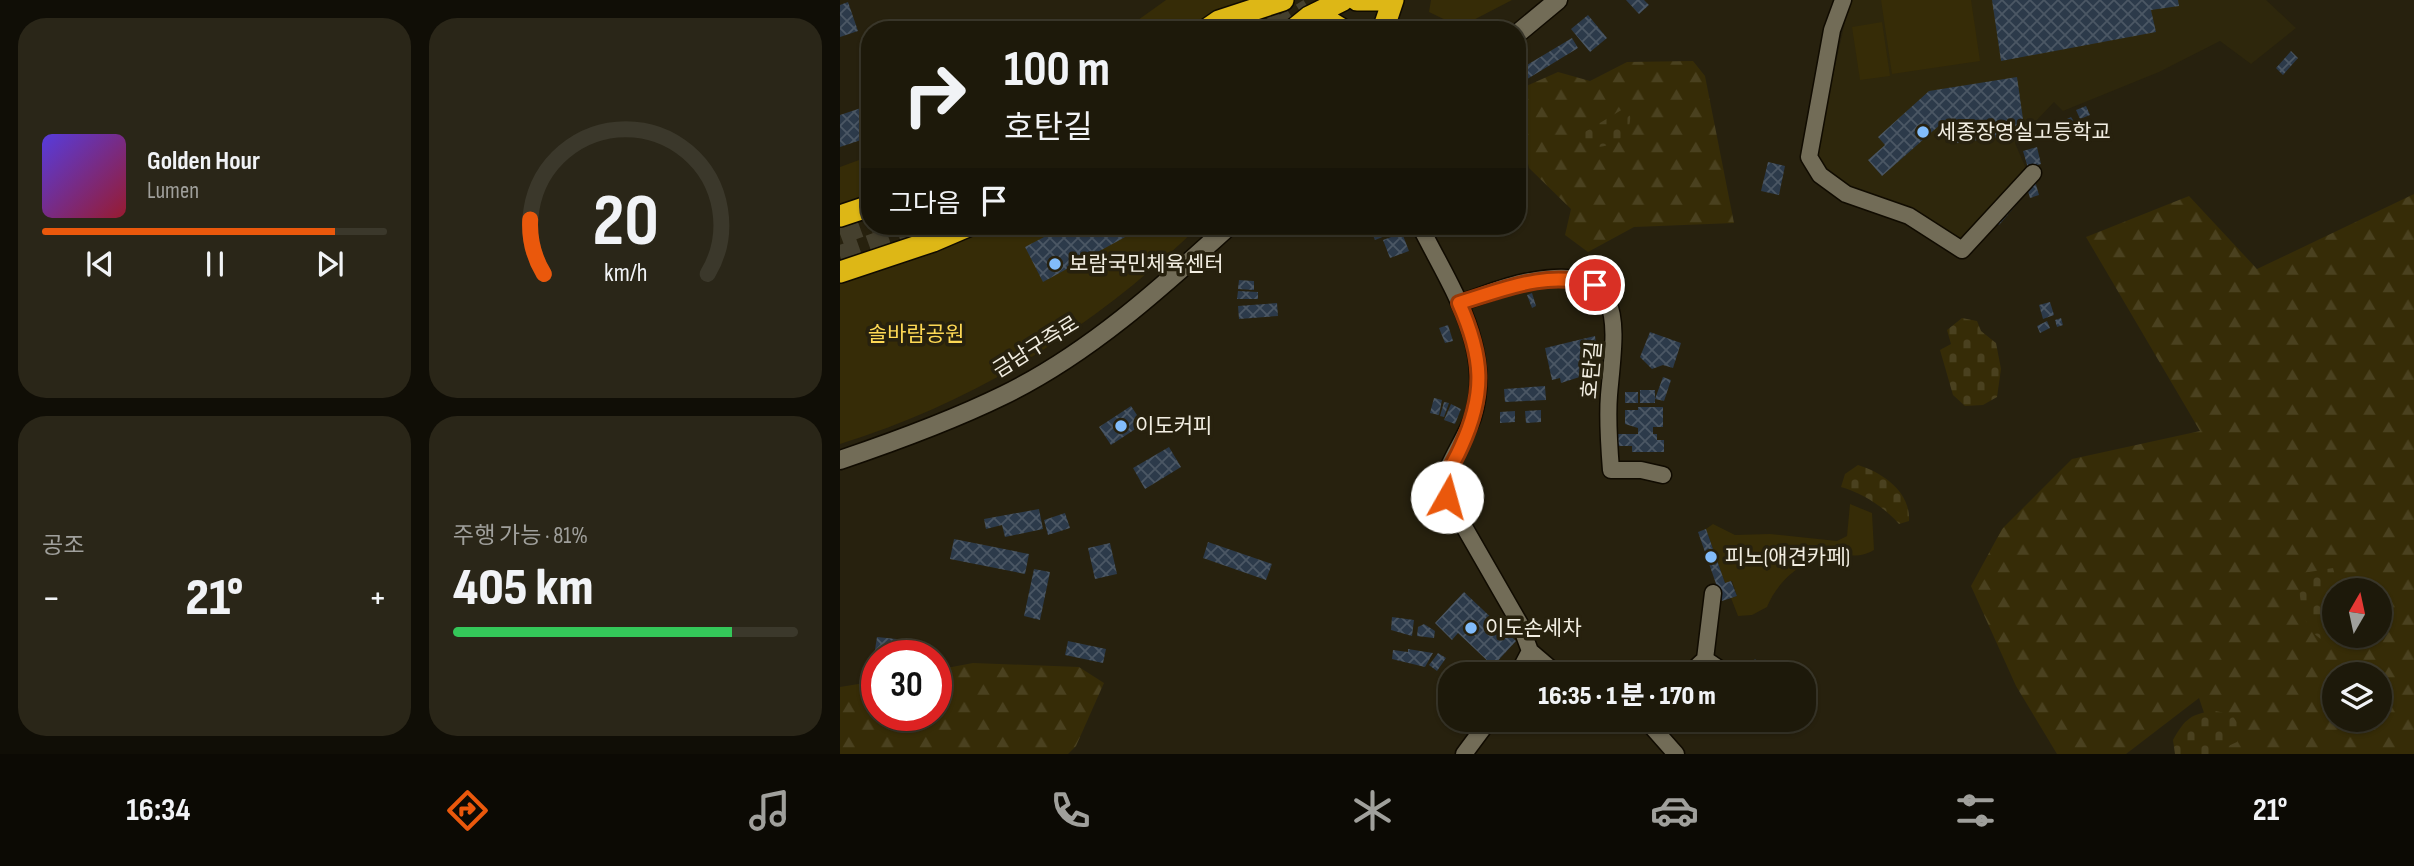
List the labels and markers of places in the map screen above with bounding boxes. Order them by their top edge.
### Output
place label: 세종장영실고등학교 [1937,120,2111,145]
marker: 세종장영실고등학교 [1915,124,1931,140]
place label: 보람국민체육센터 [1069,252,1224,277]
pin [1565,255,1625,315]
marker: 보람국민체육센터 [1047,256,1063,272]
place label: 이도커피 [1135,414,1212,439]
marker: 이도커피 [1113,418,1129,434]
place label: 피노(애견카페) [1725,545,1850,570]
marker: 피노(애견카페) [1703,549,1719,565]
place label: 이도손세차 [1485,616,1582,641]
marker: 이도손세차 [1463,620,1479,636]

